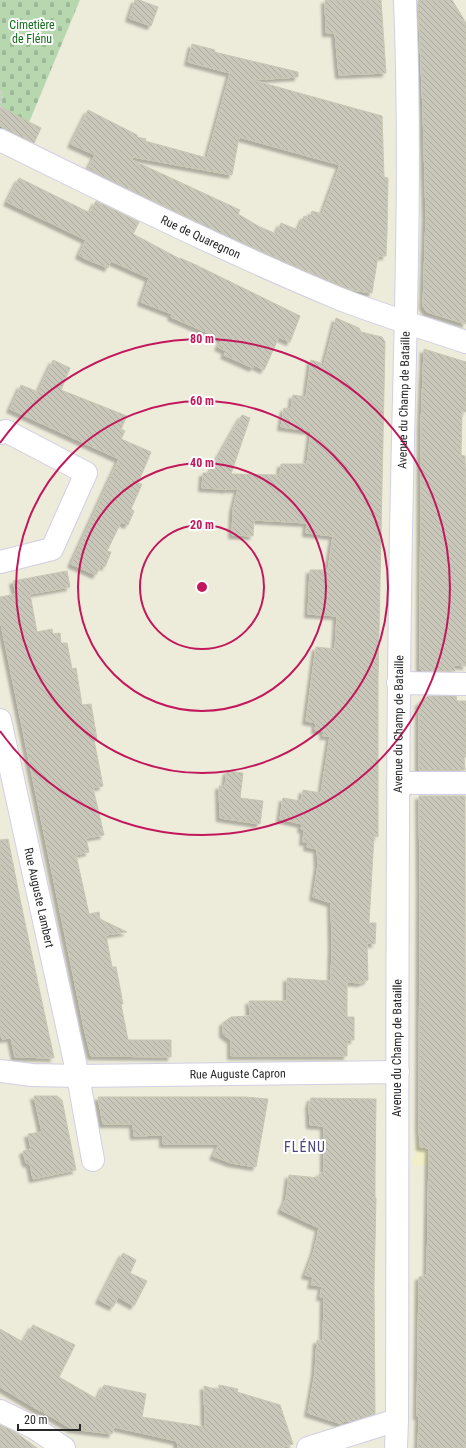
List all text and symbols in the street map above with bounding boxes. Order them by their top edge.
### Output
park label: Cimetière de Flénu [9,18,55,46]
street label: Rue de Quaregnon [159,213,243,262]
street label: Avenue du Champ de Bataille [395,331,413,469]
text: 80 m [190,332,214,346]
text: 60 m [190,394,214,408]
text: 40 m [190,456,214,470]
text: 20 m [190,518,214,532]
centre of rings [195,580,209,594]
street label: Avenue du Champ de Bataille [391,655,406,793]
street label: Rue Auguste Lambert [21,846,57,950]
street label: Avenue du Champ de Bataille [390,979,404,1117]
street label: Rue Auguste Capron [189,1066,286,1082]
district label: FLÉNU [284,1138,326,1155]
scale bar [18,1406,80,1432]
text: 20 m [24,1413,48,1427]

